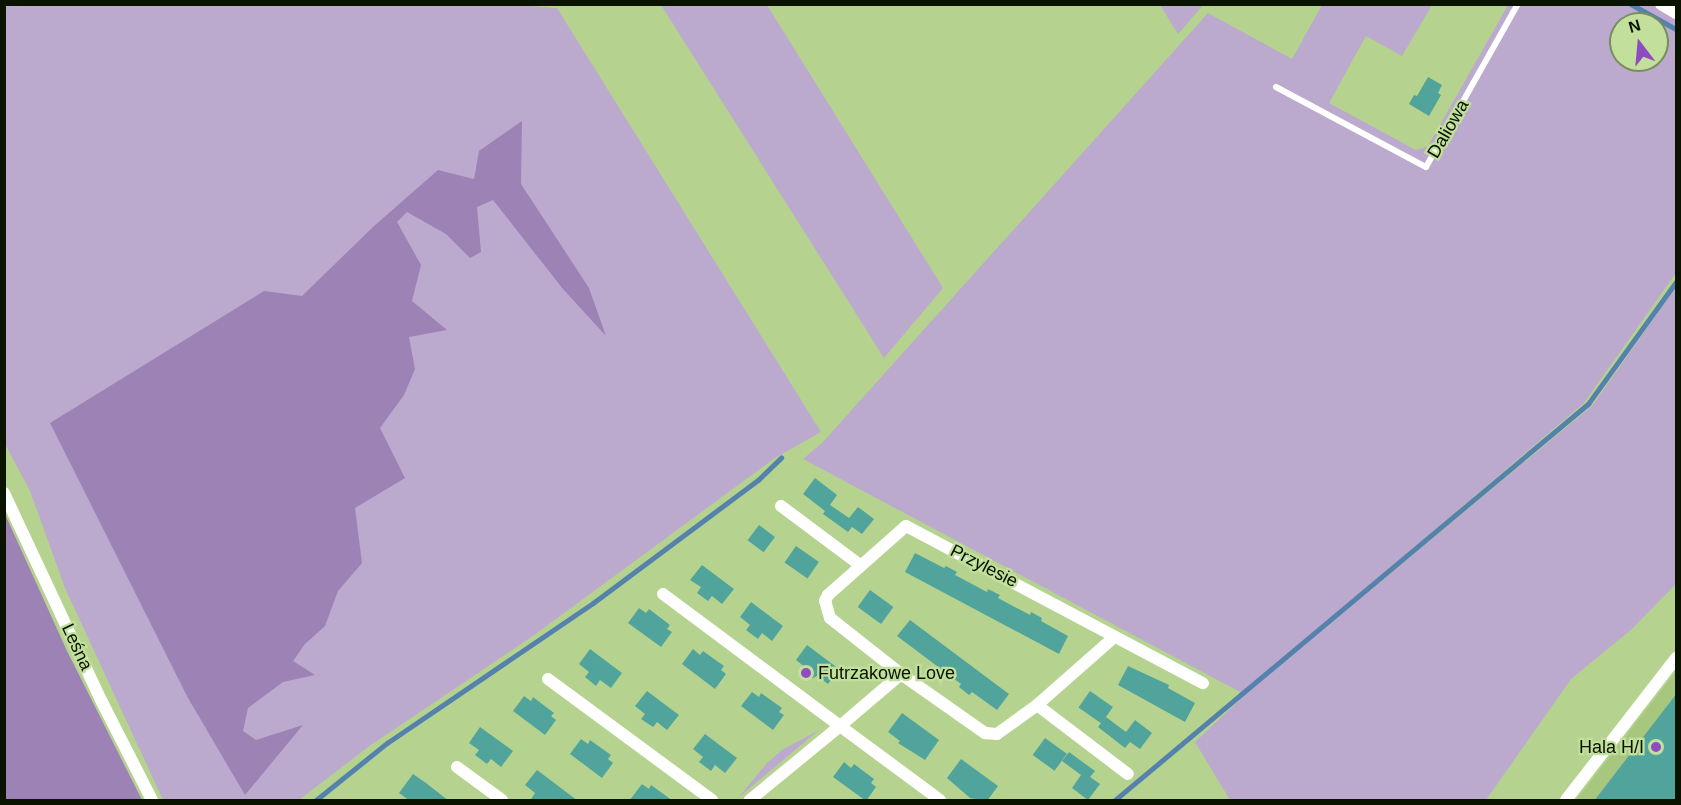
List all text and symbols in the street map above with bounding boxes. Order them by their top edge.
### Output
north arrow [1609,12,1669,72]
text: N [1627,16,1642,36]
street label: Daliowa [1423,96,1473,162]
street label: Przylesie [947,540,1021,592]
street label: Leśna [57,620,97,674]
place label: Futrzakowe Love [818,662,955,684]
marker: Futrzakowe Love [799,666,813,680]
place label: Hala H/I [1579,736,1644,758]
marker: Hala H/I [1649,740,1663,754]

